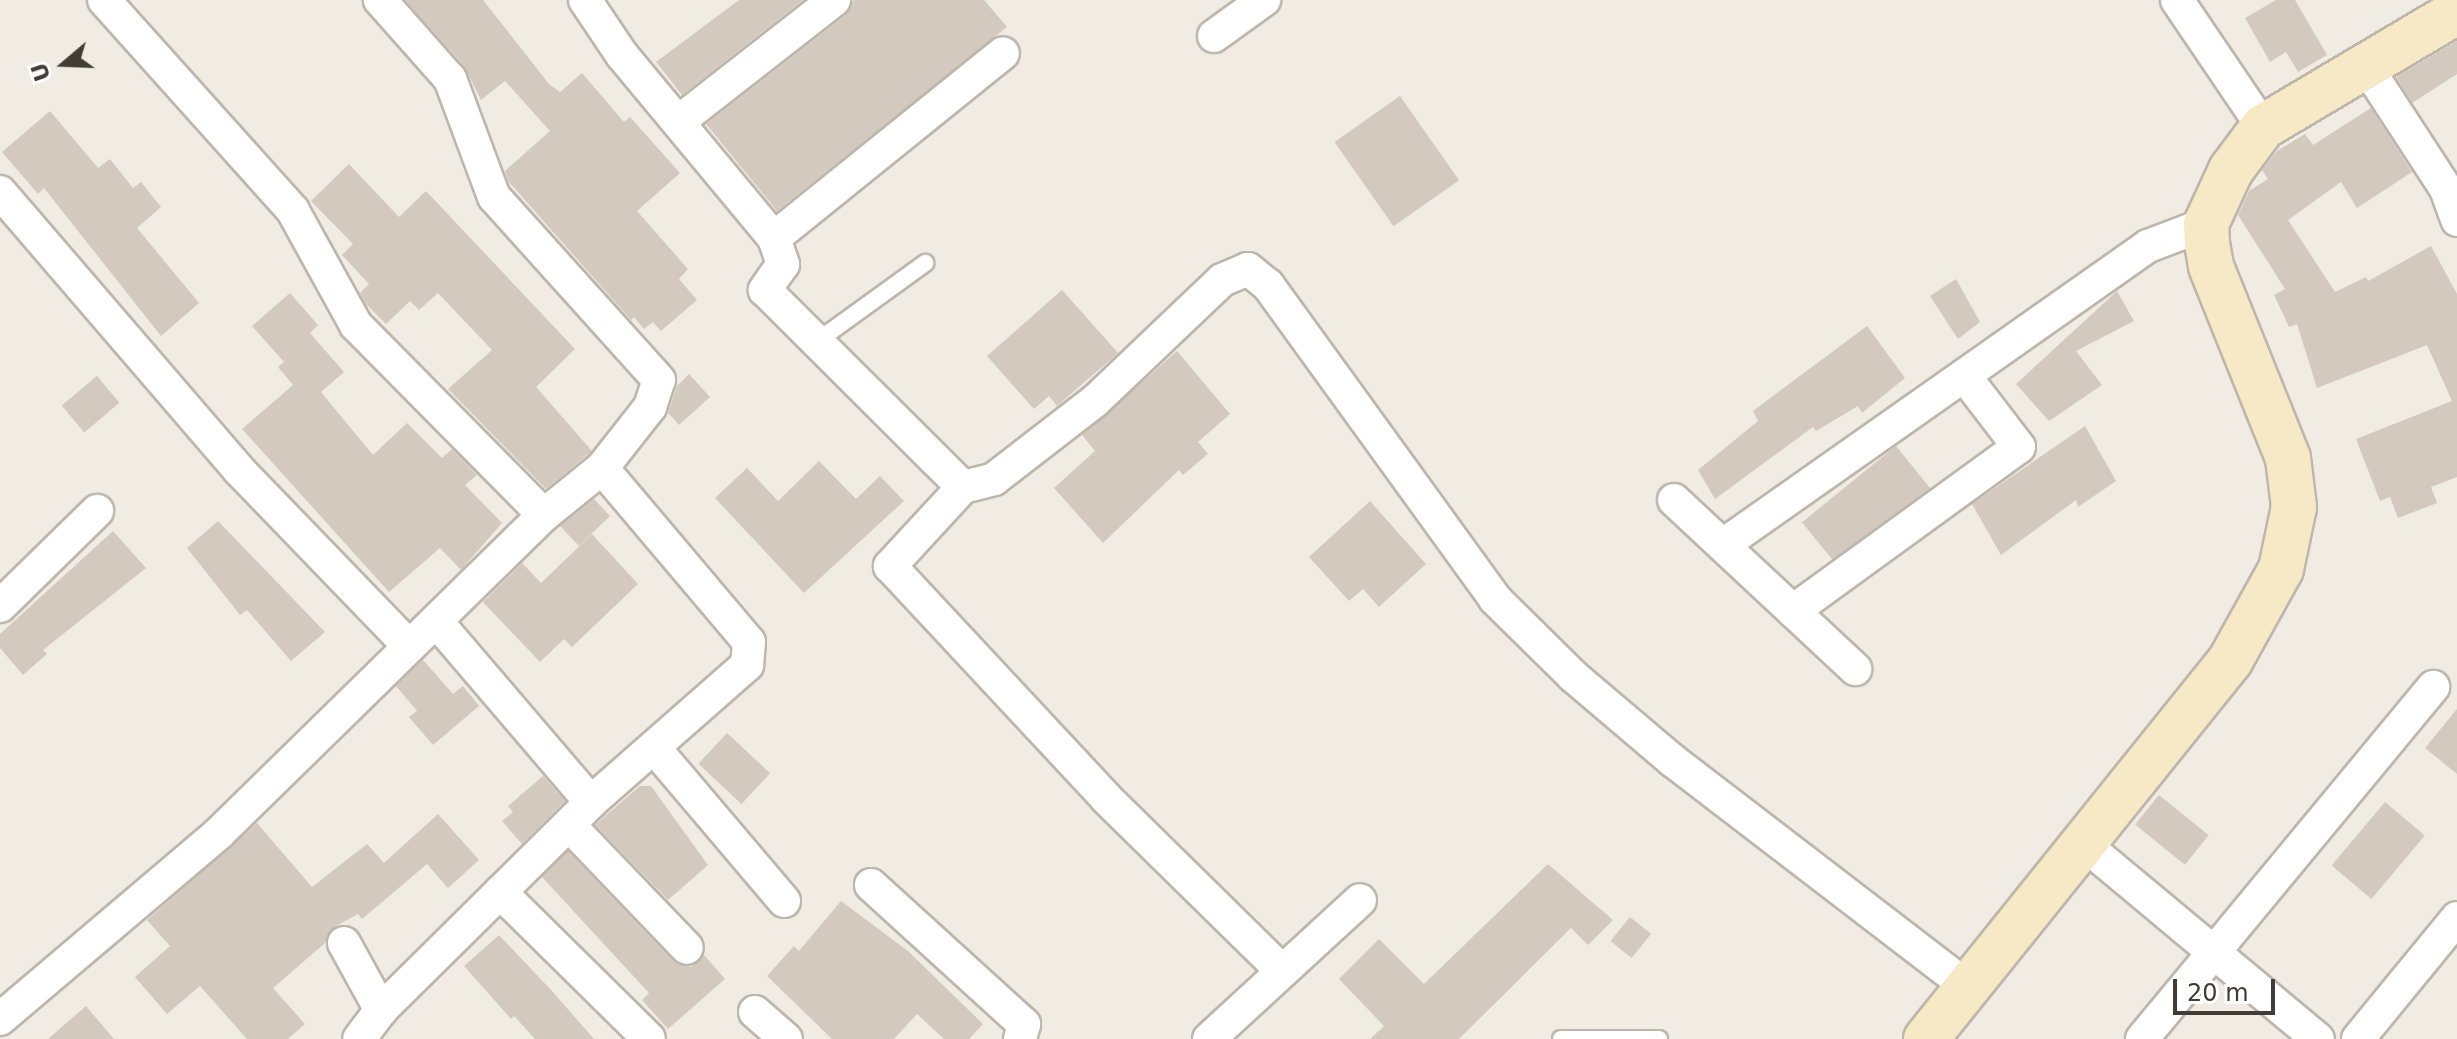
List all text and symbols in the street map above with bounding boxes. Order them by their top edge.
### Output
north arrow [24,24,104,104]
text: U [26,59,56,84]
scale bar [2177,963,2279,1013]
text: 20 m [2187,979,2249,1007]

